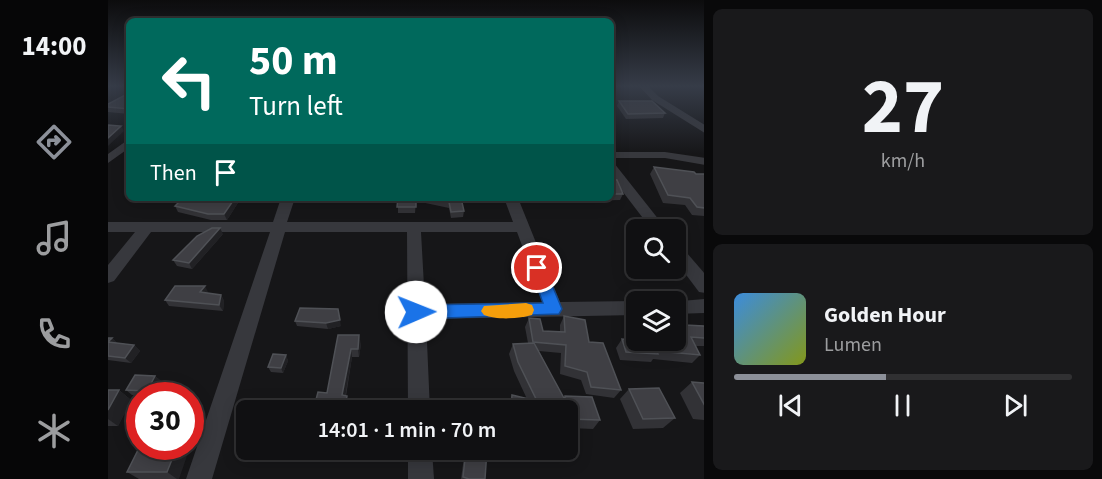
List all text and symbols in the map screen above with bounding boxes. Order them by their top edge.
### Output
text: 14:00 [21,27,87,66]
text: 50 m [249,31,338,91]
icon: left [150,42,228,120]
text: 27 [862,52,944,163]
text: Turn left [249,87,343,126]
icon: directions [33,121,75,163]
text: km/h [881,147,925,175]
icon: arrive [209,156,242,189]
text: Then [150,157,197,189]
icon: music [33,217,75,259]
map controls [626,219,686,351]
button: search [626,219,686,279]
pin [511,242,562,293]
icon: arrive [520,251,553,284]
position arrow [384,280,448,344]
button: layers [626,291,686,351]
text: Golden Hour [824,299,946,331]
icon: phone [33,313,75,355]
text: Lumen [824,331,882,359]
speed limit sign: 30 [126,382,204,460]
icon: previous [774,389,807,422]
icon: pause [886,389,919,422]
icon: next [999,389,1032,422]
icon: climate [33,410,75,452]
text: 14:01 · 1 min · 70 m [318,414,496,446]

